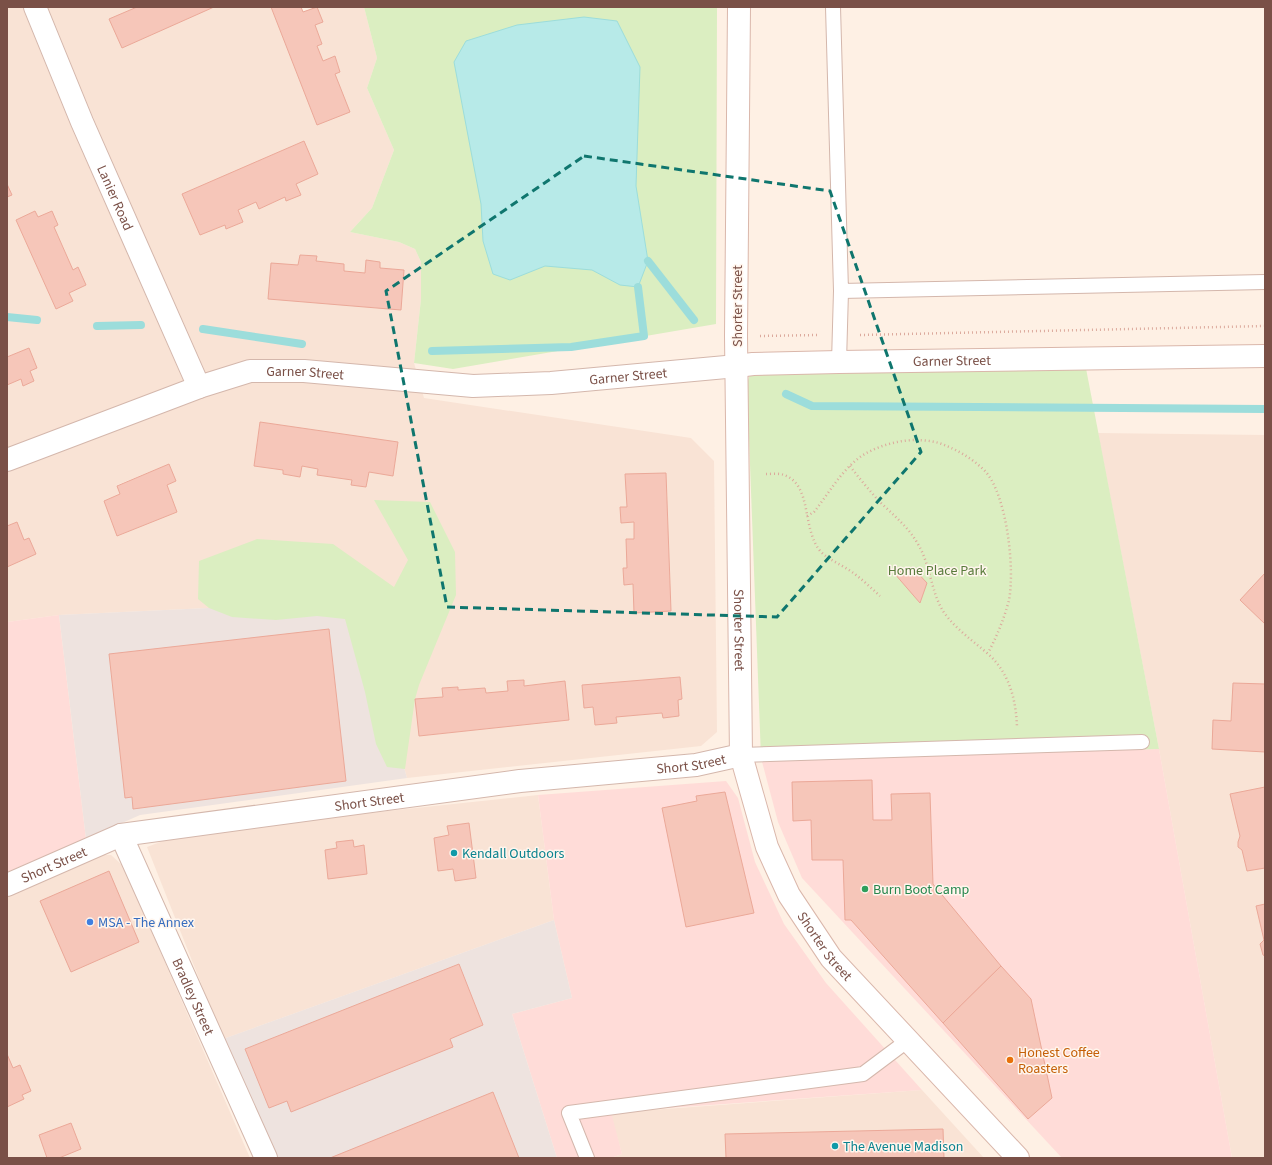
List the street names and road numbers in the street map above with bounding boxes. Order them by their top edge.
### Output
street label: Lanier Road [91,162,138,234]
street label: Shorter Street [728,265,748,347]
street label: Garner Street [913,351,991,372]
street label: Garner Street [266,362,345,386]
street label: Garner Street [588,363,668,390]
street label: Shorter Street [728,589,749,671]
street label: Short Street [655,750,728,780]
street label: Short Street [333,788,406,817]
street label: Short Street [18,842,91,889]
street label: Shorter Street [792,908,857,986]
street label: Bradley Street [167,955,219,1039]

